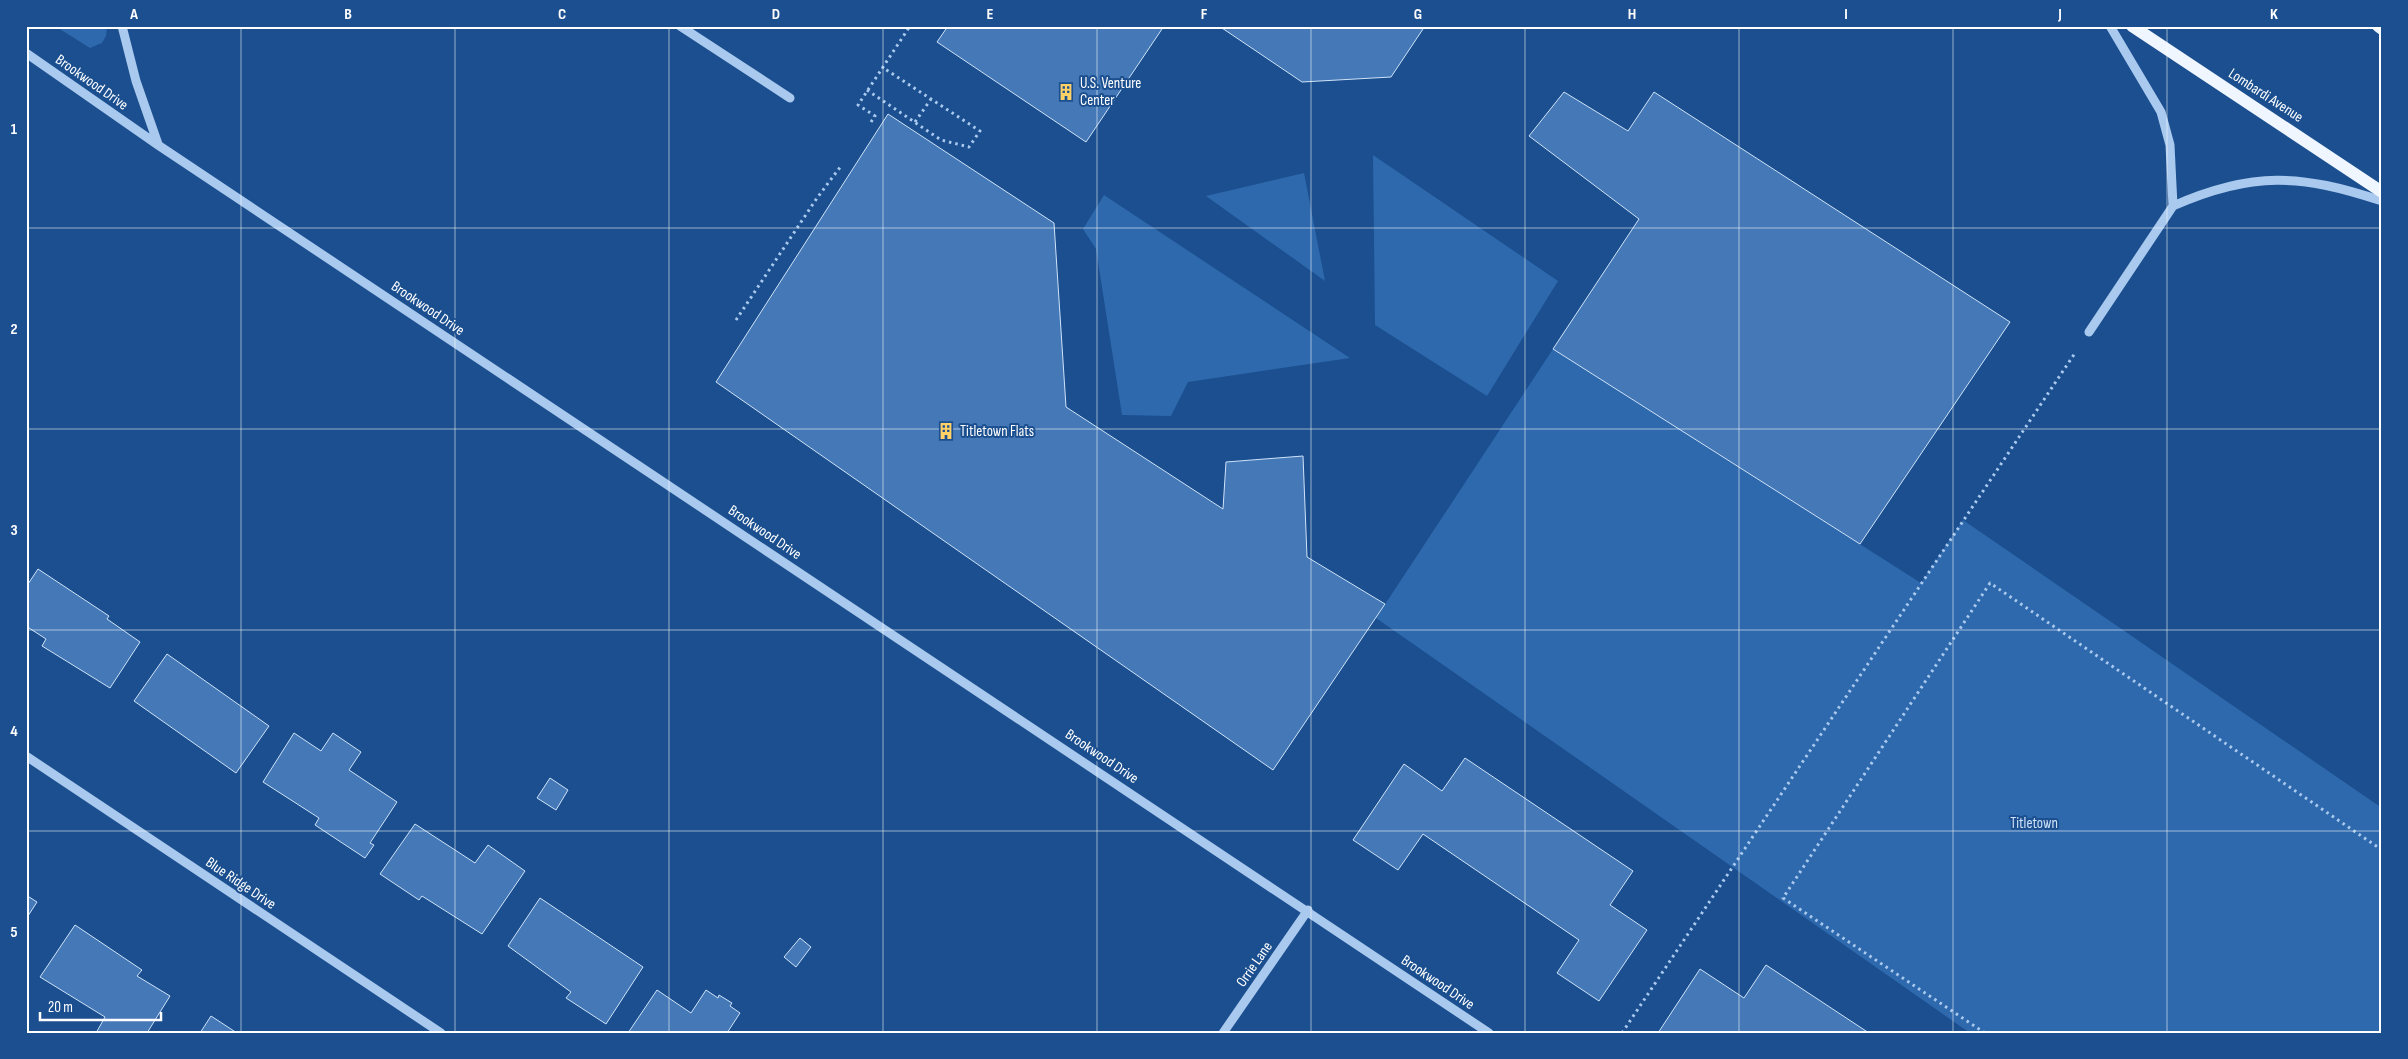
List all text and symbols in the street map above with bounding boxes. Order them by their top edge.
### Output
text: A [129,5,138,24]
text: B [344,5,352,24]
text: C [558,5,566,24]
text: D [772,5,780,24]
text: E [987,5,994,24]
text: F [1201,5,1208,24]
text: G [1414,5,1422,24]
text: H [1628,5,1636,24]
text: I [1844,5,1848,24]
text: J [2057,5,2062,24]
text: K [2270,5,2278,24]
street label: Brookwood Drive [52,50,132,114]
street label: Lombardi Avenue [2225,64,2307,127]
place label: U.S. Venture Center [1080,74,1141,110]
building icon: U.S. Venture Center [1056,82,1076,102]
text: 1 [11,120,18,139]
street label: Brookwood Drive [387,277,468,340]
text: 2 [10,320,18,339]
building icon: Titletown Flats [936,421,956,441]
place label: Titletown Flats [960,422,1034,441]
street label: Brookwood Drive [724,501,805,564]
text: 3 [10,521,18,540]
text: 4 [10,722,18,741]
street label: Brookwood Drive [1061,725,1142,788]
park label: Titletown [2010,814,2058,833]
street label: Blue Ridge Drive [202,853,279,914]
text: 5 [10,923,18,942]
street label: Orrie Lane [1232,938,1277,991]
street label: Brookwood Drive [1397,951,1478,1014]
scale bar [40,989,161,1021]
text: 20 m [48,998,73,1017]

